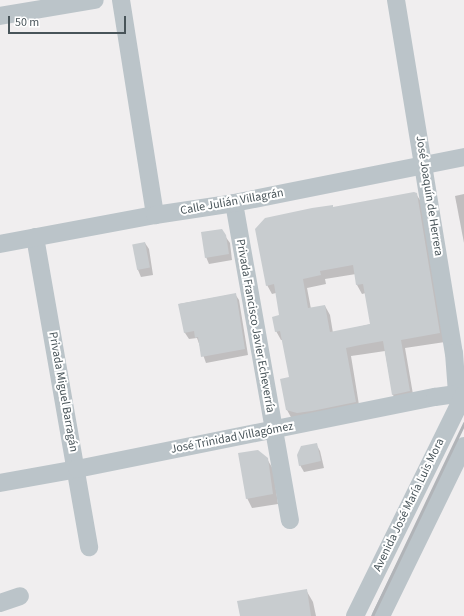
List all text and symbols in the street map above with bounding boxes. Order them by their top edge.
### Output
scale bar [10,8,128,34]
text: 50 m [15,14,39,31]
street label: José Joaquín de Herrera [412,135,446,257]
street label: Calle Julián Villagrán [179,186,285,218]
street label: Privada Francisco Javier Echeverría [233,238,277,414]
street label: Privada Miguel Barragán [45,331,81,453]
street label: José Trinidad Villagómez [169,419,295,457]
street label: Avenida José María Luis Mora [370,436,448,574]

